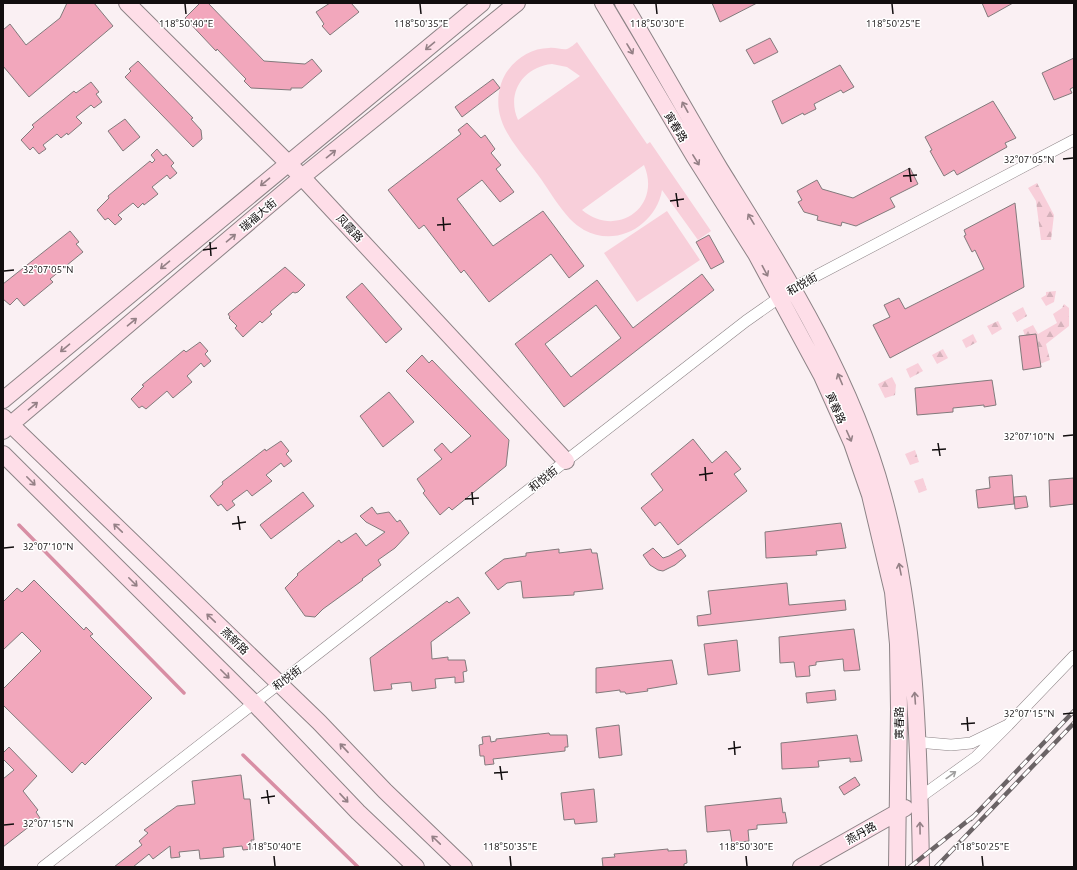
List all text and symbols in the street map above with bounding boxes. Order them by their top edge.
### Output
text: 118°50'40"E [159,18,214,29]
text: 118°50'35"E [394,18,449,29]
text: 118°50'30"E [630,18,685,29]
text: 118°50'25"E [866,18,921,29]
one-way arrow [425,41,435,50]
one-way arrow [626,43,634,55]
one-way arrow [680,101,688,113]
street label: 寅春路 [662,110,690,144]
one-way arrow [326,150,336,159]
one-way arrow [693,154,701,166]
text: 32°07'05"N [1004,154,1054,165]
one-way arrow [260,178,271,187]
street label: 瑞福大街 [237,196,279,234]
street label: 凤霞路 [334,212,366,244]
one-way arrow [747,214,755,225]
one-way arrow [226,233,237,242]
one-way arrow [160,261,171,270]
text: 32°07'05"N [23,264,73,275]
one-way arrow [762,265,769,277]
street label: 和悦街 [785,271,819,297]
one-way arrow [127,317,137,326]
one-way arrow [60,344,71,353]
one-way arrow [835,373,843,385]
street label: 寅春路 [824,390,848,426]
one-way arrow [28,401,38,410]
one-way arrow [846,430,853,442]
text: 32°07'10"N [1004,431,1054,442]
street label: 和悦街 [526,464,560,494]
one-way arrow [26,476,36,486]
one-way arrow [113,523,123,533]
text: 32°07'10"N [23,541,73,552]
one-way arrow [896,563,904,576]
one-way arrow [128,578,138,587]
one-way arrow [206,613,216,623]
street label: 燕新路 [219,625,251,657]
street label: 和悦街 [270,663,304,693]
one-way arrow [220,669,230,679]
one-way arrow [911,692,918,705]
street label: 寅春路 [893,707,905,740]
text: 32°07'15"N [1004,708,1054,719]
one-way arrow [339,743,349,753]
one-way arrow [945,771,956,779]
one-way arrow [339,793,349,803]
text: 32°07'15"N [23,818,73,829]
street label: 燕丹路 [844,820,878,846]
one-way arrow [916,822,924,835]
one-way arrow [431,835,441,845]
text: 118°50'40"E [247,841,302,852]
text: 118°50'35"E [483,841,538,852]
text: 118°50'30"E [719,841,774,852]
text: 118°50'25"E [955,841,1010,852]

